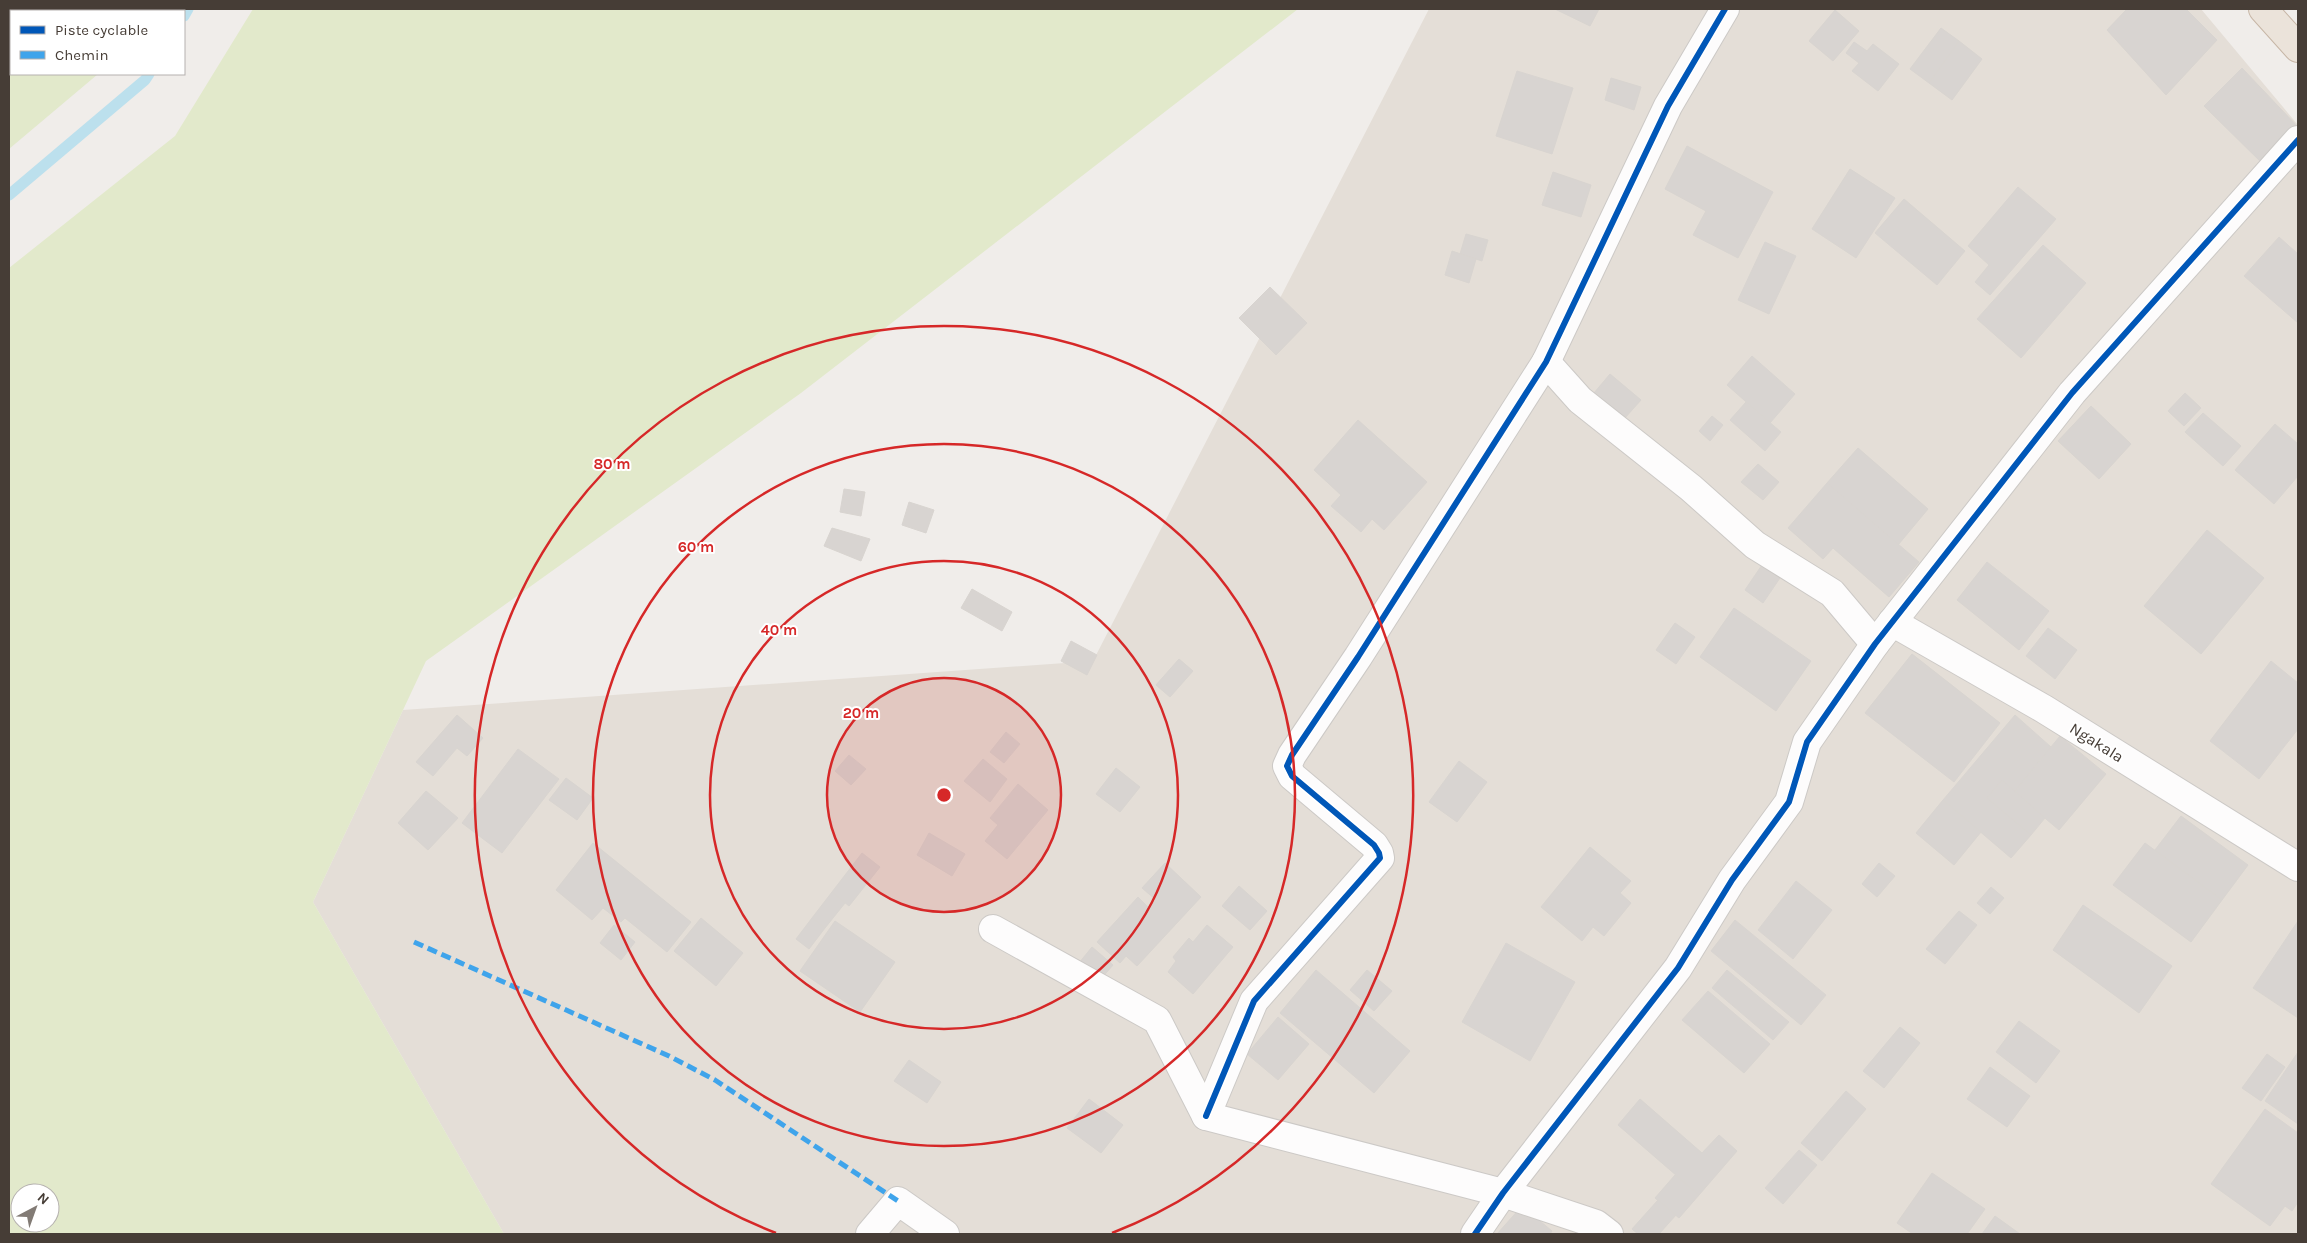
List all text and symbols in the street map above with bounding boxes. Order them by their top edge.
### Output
legend [10,10,185,75]
text: Piste cyclable [55,21,148,39]
text: Chemin [55,46,109,64]
text: 80 m [593,455,631,473]
text: 60 m [678,538,714,556]
text: 40 m [761,621,797,639]
text: 20 m [843,704,879,722]
street label: Ngakala [2066,718,2127,766]
centre of rings [935,786,953,804]
north arrow [10,1183,60,1233]
text: N [34,1189,53,1208]

